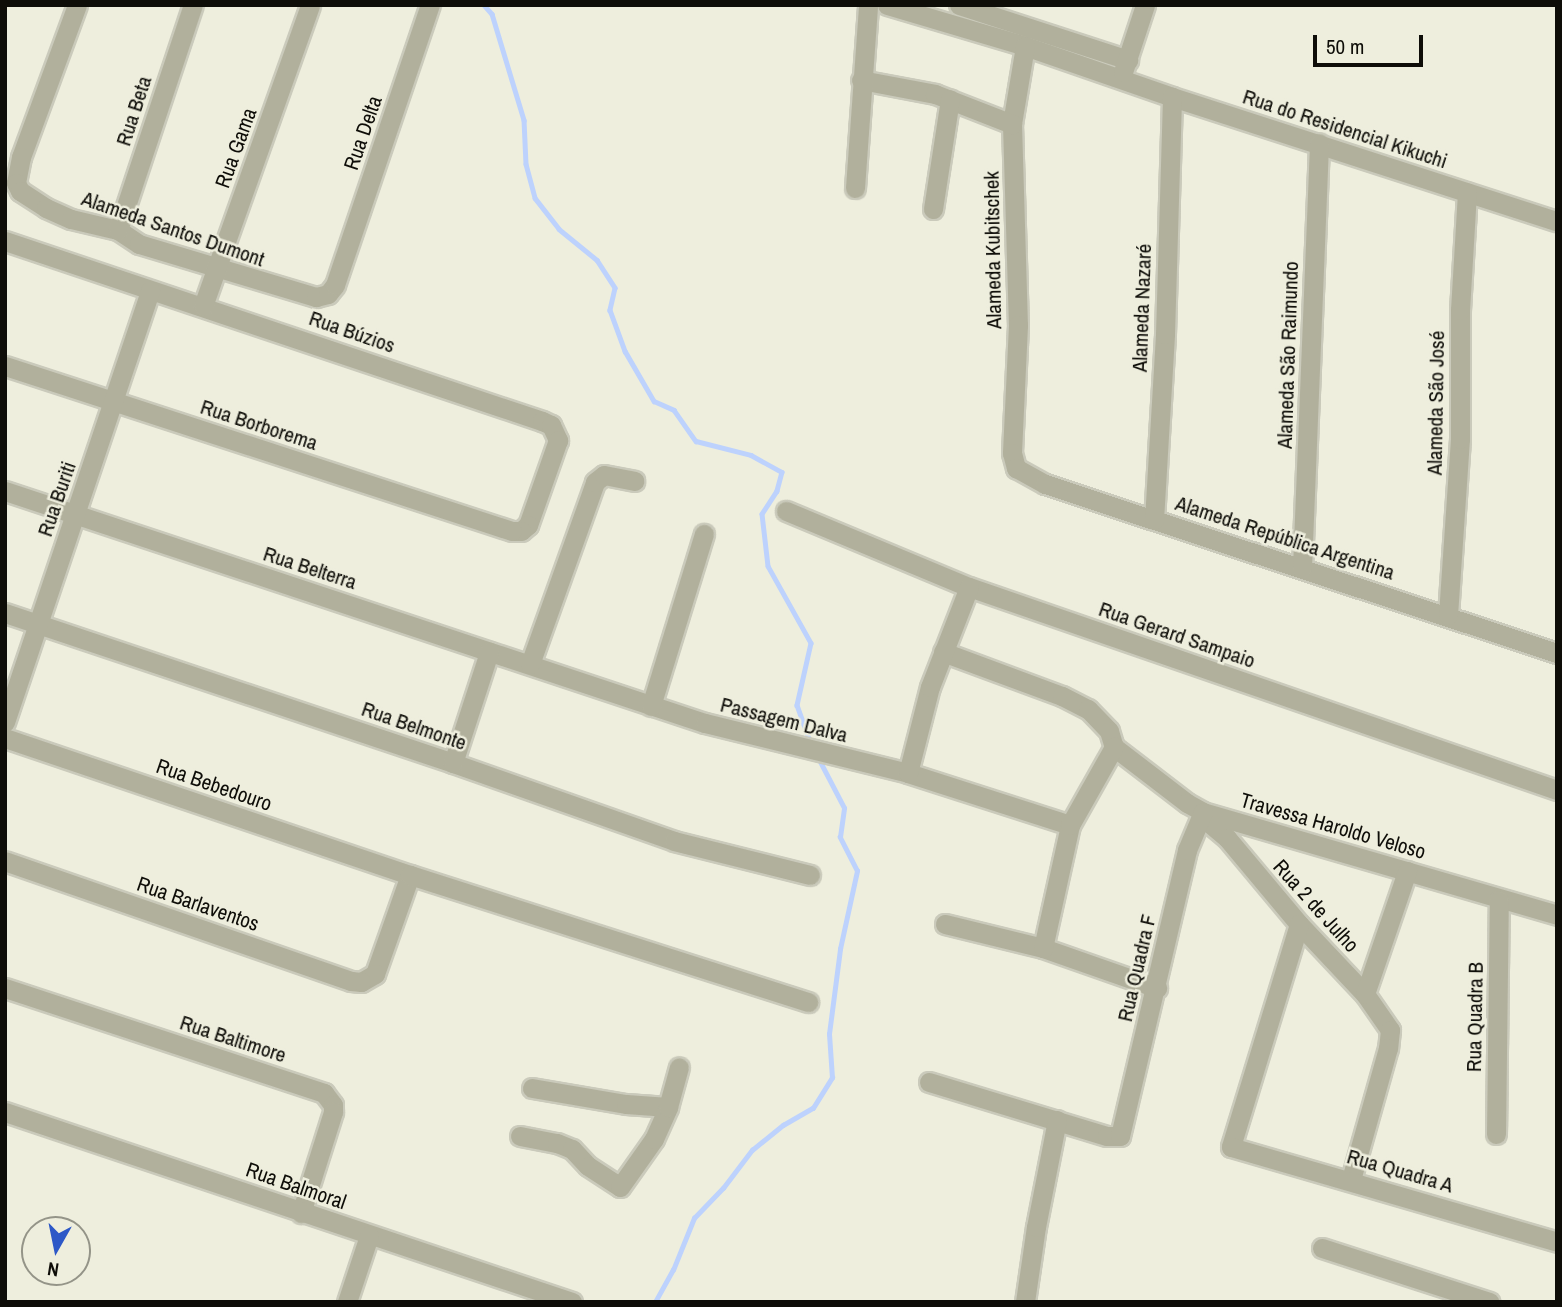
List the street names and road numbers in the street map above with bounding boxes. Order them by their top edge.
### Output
street label: Rua Beta [111,73,157,149]
street label: Rua do Residencial Kikuchi [1240,84,1450,174]
street label: Rua Delta [339,93,387,173]
street label: Rua Gama [210,105,262,191]
street label: Alameda Kubitschek [979,171,1007,329]
street label: Alameda Santos Dumont [78,186,268,272]
street label: Alameda Nazaré [1127,243,1157,373]
street label: Alameda São Raimundo [1272,261,1304,449]
street label: Rua Búzios [306,306,398,358]
street label: Alameda São José [1422,331,1450,475]
street label: Rua Borborema [197,394,321,456]
street label: Rua Buriti [32,458,82,540]
street label: Alameda República Argentina [1172,491,1398,585]
street label: Rua Belterra [260,541,360,595]
street label: Rua Gerard Sampaio [1096,596,1258,674]
street label: Passagem Dalva [718,692,850,748]
street label: Rua Belmonte [358,696,470,756]
street label: Rua Bebedouro [153,753,275,817]
street label: Travessa Haroldo Veloso [1237,787,1429,865]
street label: Rua 2 de Julho [1268,855,1364,957]
street label: Rua Barlaventos [134,871,262,937]
street label: Rua Quadra F [1112,912,1162,1024]
street label: Rua Quadra B [1461,962,1489,1072]
street label: Rua Baltimore [177,1010,289,1068]
street label: Rua Quadra A [1344,1144,1456,1198]
street label: Rua Balmoral [243,1157,349,1215]

